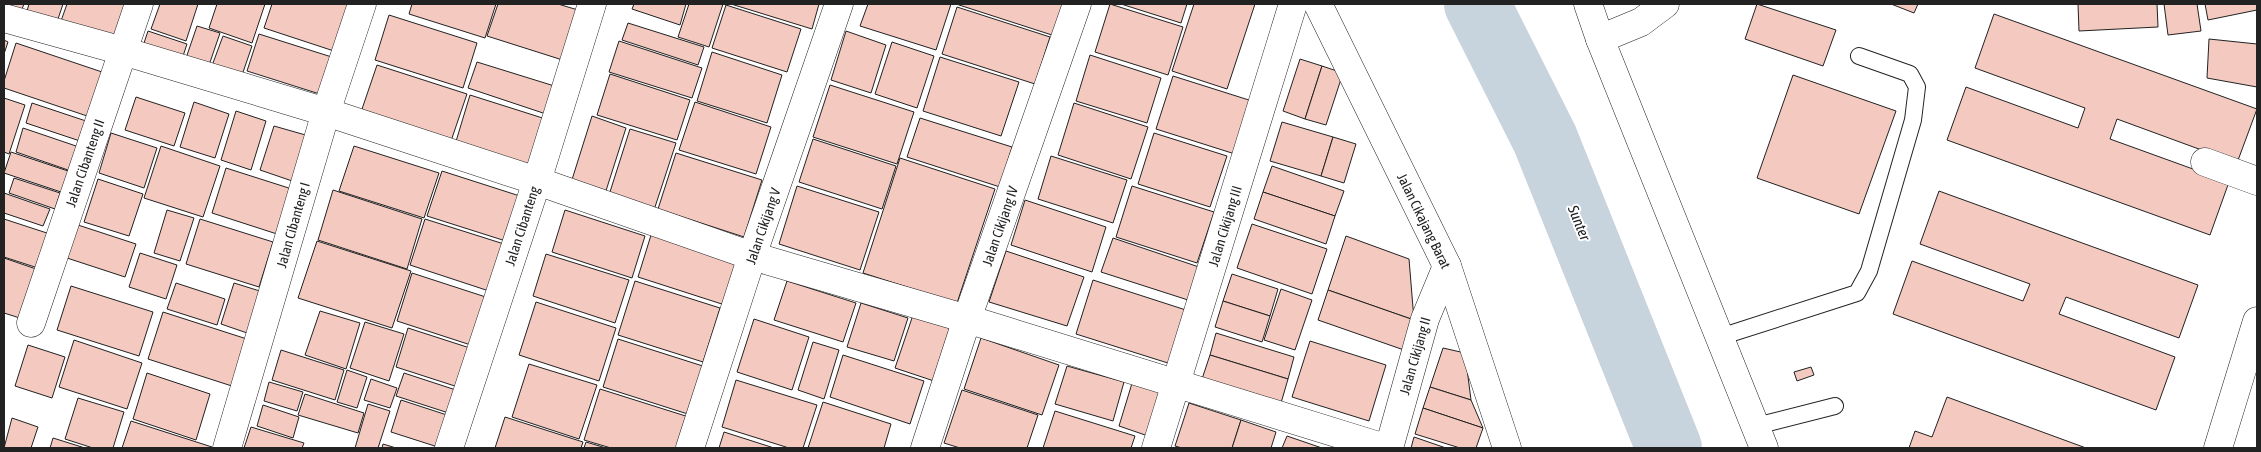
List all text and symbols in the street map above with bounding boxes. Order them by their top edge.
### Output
street label: Jalan Cibanteng II [63,117,107,209]
street label: Jalan Cikajang Barat [1394,171,1454,271]
street label: Jalan Cibanteng I [273,181,313,269]
street label: Jalan Cibanteng [502,184,542,268]
street label: Jalan Cikijang IV [979,184,1021,268]
street label: Jalan Cikijang III [1205,184,1245,268]
street label: Jalan Cikijang V [742,186,784,266]
water label: Sunter [1564,202,1594,243]
street label: Jalan Cikijang II [1396,315,1434,397]

